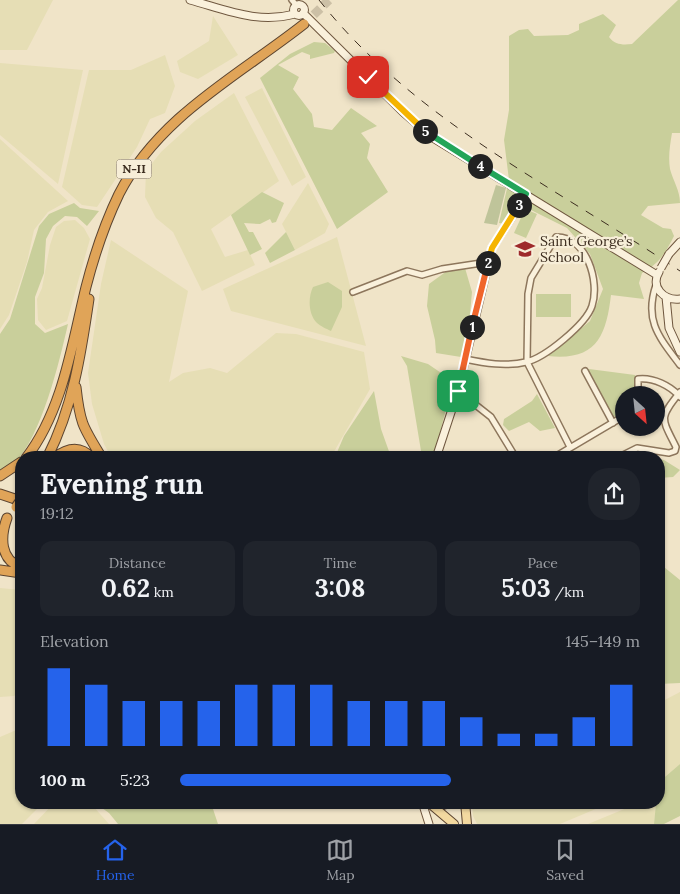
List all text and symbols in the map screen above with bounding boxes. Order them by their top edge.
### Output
pin [347,56,389,98]
icon: check [354,63,382,91]
pin: 5 [412,118,438,144]
text: 5 [422,122,429,140]
pin: 4 [468,154,492,178]
text: 4 [477,157,484,175]
road number: N-II [116,160,152,178]
pin: 3 [506,192,532,218]
text: 3 [516,196,523,214]
place label: Saint George’s School [540,232,633,266]
school or university icon: Saint George’s School [514,238,536,260]
pin: 2 [476,250,500,276]
text: 2 [485,254,492,272]
pin: 1 [460,314,484,340]
text: 1 [470,318,475,336]
pin [437,370,479,412]
icon: arrive [444,377,472,405]
north arrow [615,386,665,436]
map controls [615,386,665,436]
text: Evening run [40,466,203,502]
button: share [588,468,640,520]
text: 19:12 [40,503,74,523]
text: Distance [109,554,166,572]
text: Time [323,554,356,572]
text: Pace [527,554,558,572]
text: 0.62 [101,572,150,604]
text: 3:08 [315,572,365,604]
text: 5:03 [501,572,551,604]
text: km [150,583,174,601]
text: /km [551,583,584,601]
text: Elevation [40,631,109,651]
text: 145–149 m [566,631,640,651]
text: 100 m [40,770,86,790]
text: 5:23 [120,770,150,790]
tab: Home [96,836,135,884]
tab: Map [326,836,355,884]
tab: Saved [546,836,584,884]

